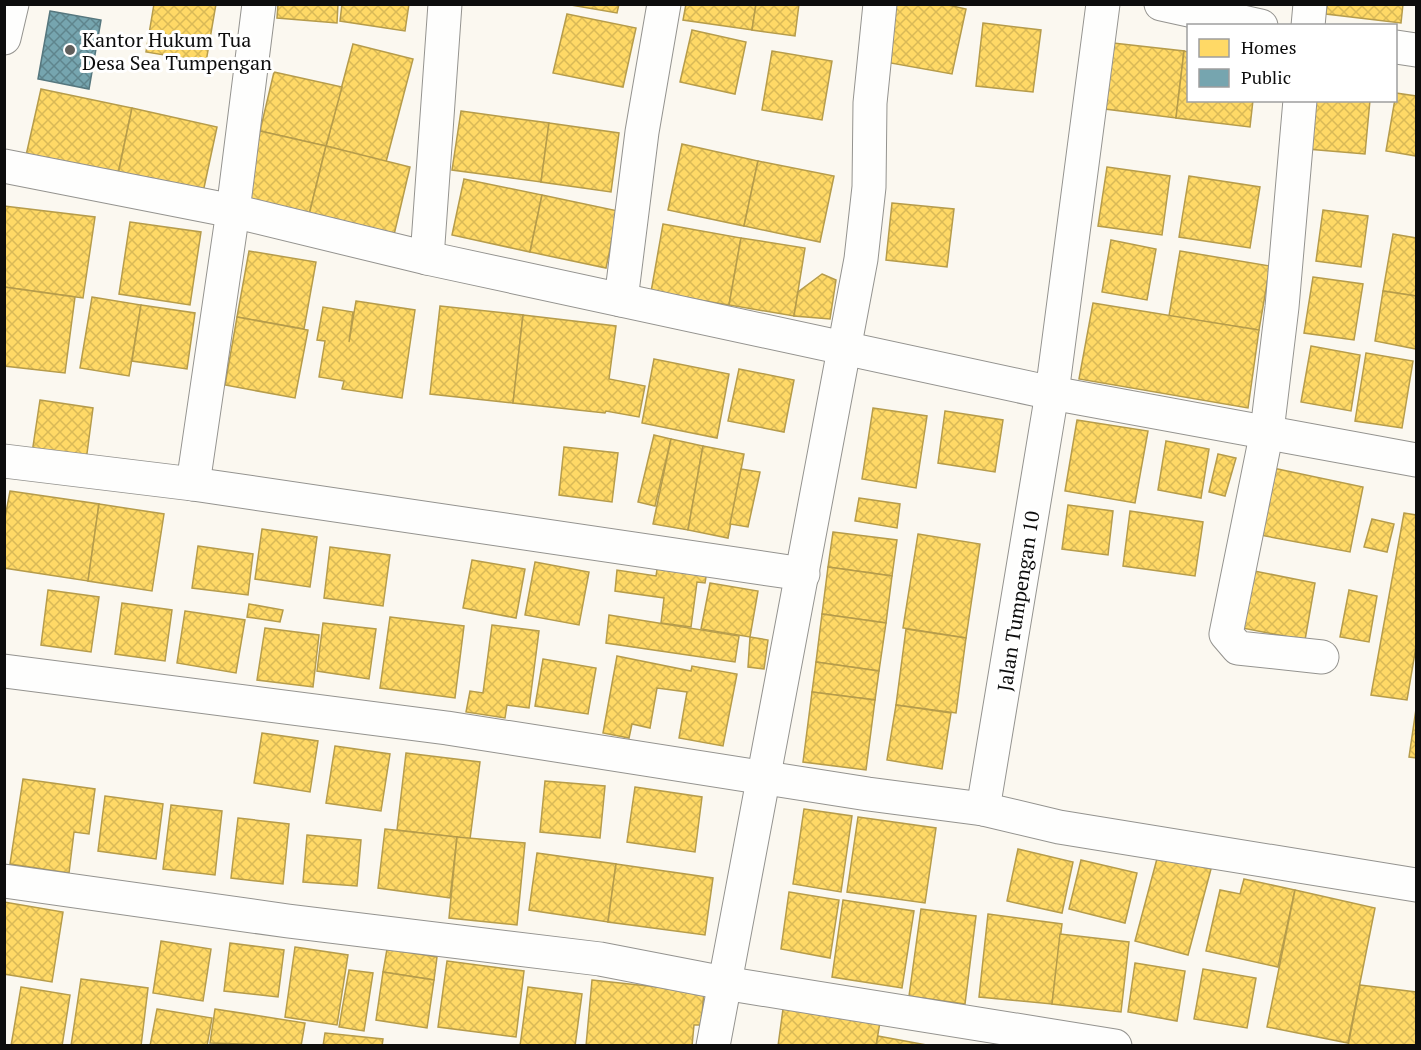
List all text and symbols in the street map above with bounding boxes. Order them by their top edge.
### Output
legend [1187,24,1397,102]
place label: Kantor Hukum Tua Desa Sea Tumpengan [82,26,272,76]
text: Homes [1241,35,1296,59]
marker: Kantor Hukum Tua Desa Sea Tumpengan [63,43,77,57]
text: Public [1241,65,1291,89]
street label: Jalan Tumpengan 10 [990,509,1046,693]

